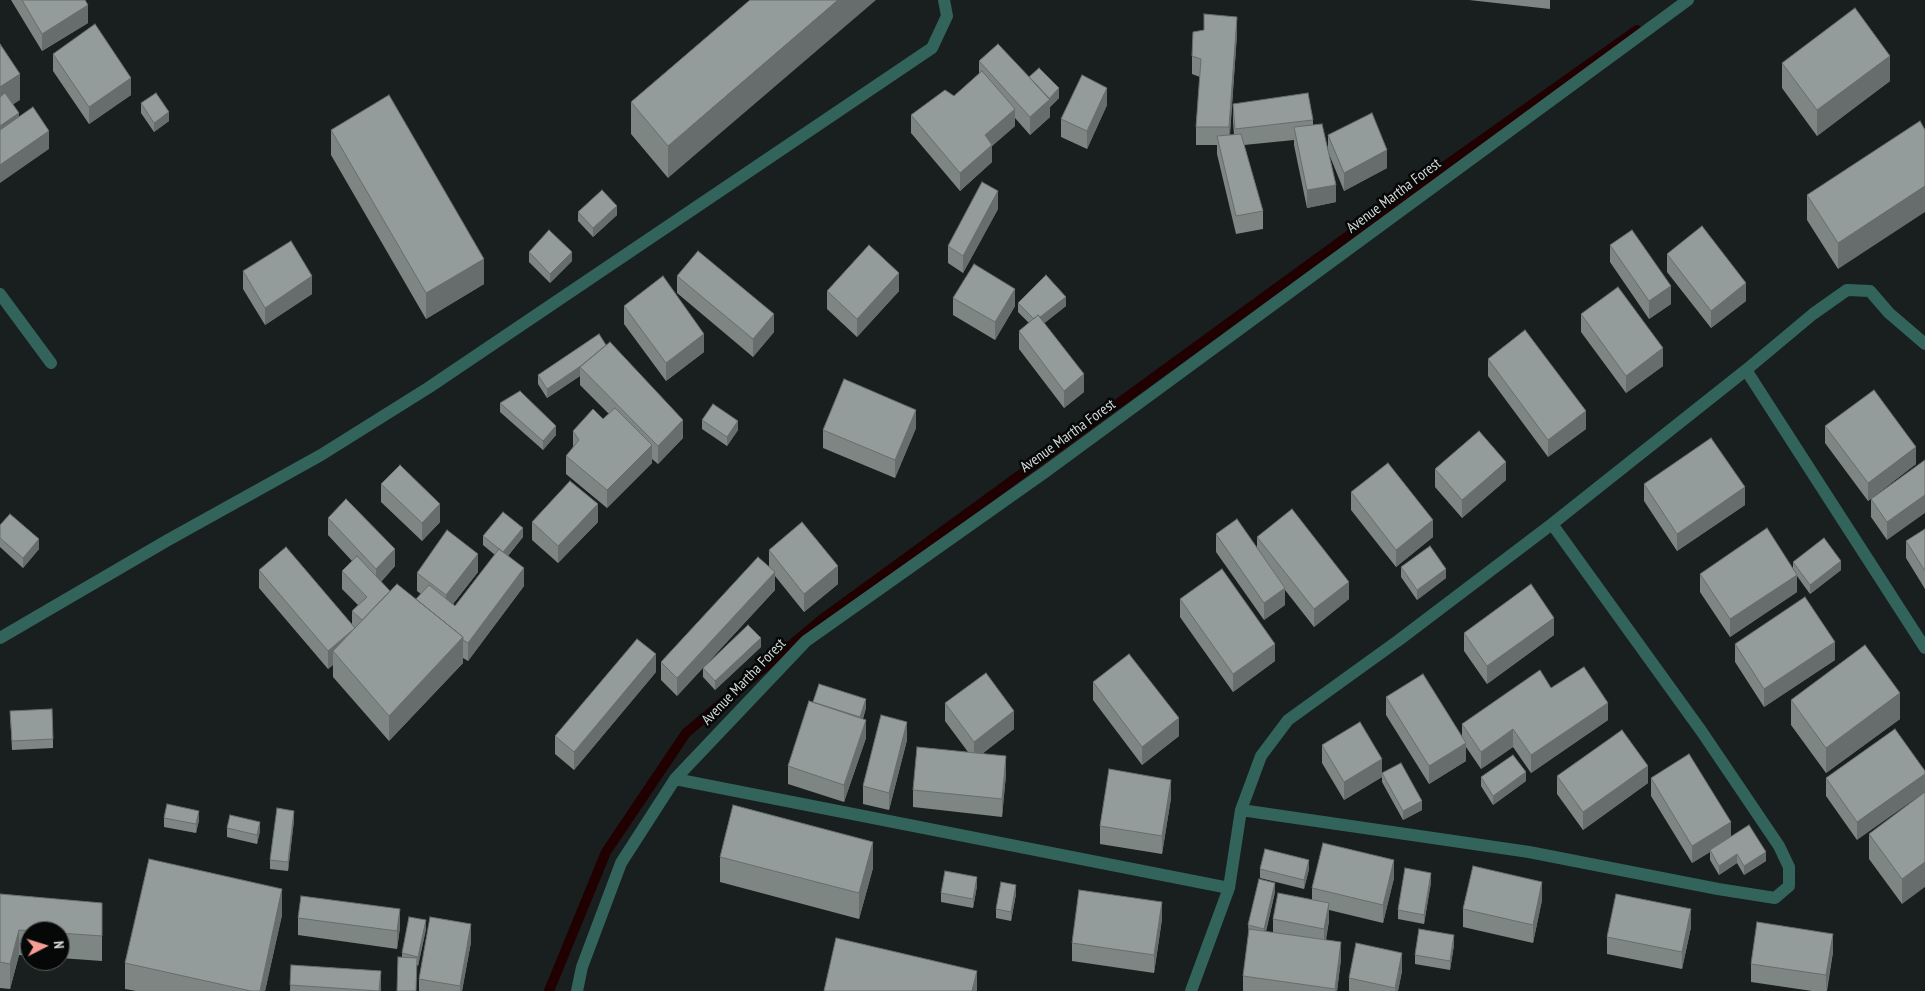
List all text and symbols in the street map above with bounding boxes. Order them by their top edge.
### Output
street label: Avenue Martha Forest [1343,155,1445,237]
street label: Avenue Martha Forest [1017,395,1119,477]
street label: Avenue Martha Forest [698,635,790,729]
north arrow [20,921,70,971]
text: N [50,940,68,949]

